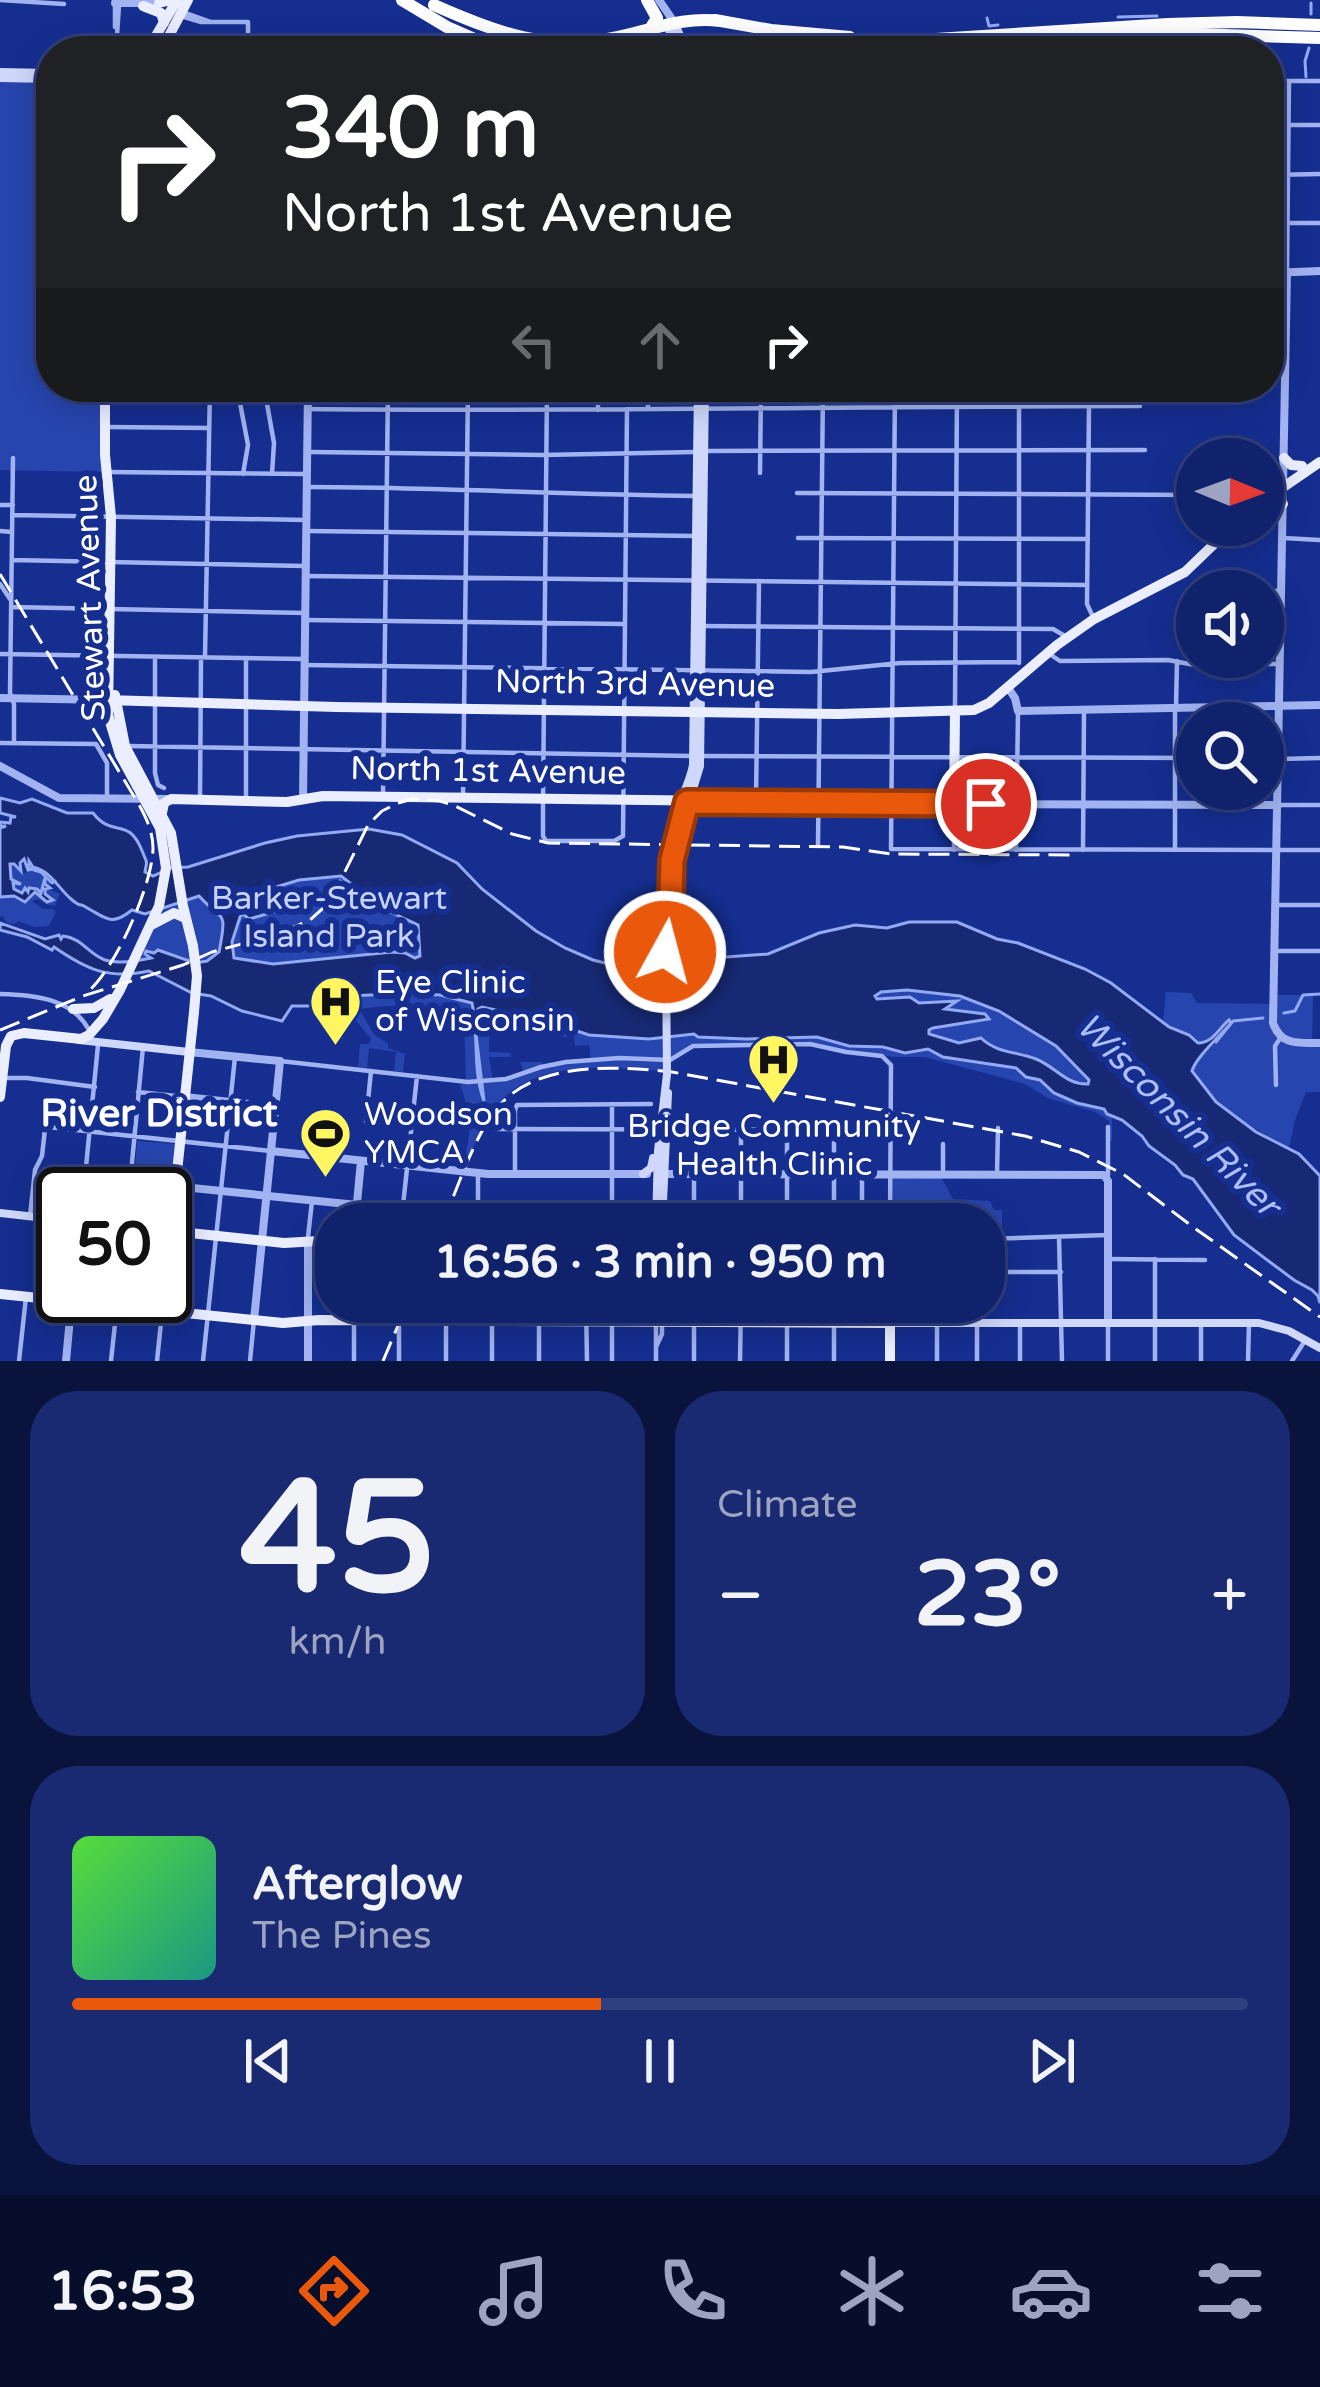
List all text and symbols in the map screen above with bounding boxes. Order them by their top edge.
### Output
text: 340 m [282,79,539,180]
icon: right [84,84,240,240]
text: North 1st Avenue [282,181,733,246]
icon: left [501,312,567,378]
icon: ahead [627,312,693,378]
icon: right [753,312,819,378]
north arrow [1176,438,1284,546]
map controls [1176,438,1284,810]
street label: Stewart Avenue [66,474,114,722]
button: sound [1176,570,1284,678]
street label: North 3rd Avenue [494,662,776,706]
button: search [1176,702,1284,810]
street label: North 1st Avenue [350,749,626,793]
pin [935,753,1037,855]
icon: arrive [953,771,1019,837]
park label: Barker-Stewart Island Park [211,879,447,956]
position arrow [602,889,728,1015]
place label: Eye Clinic of Wisconsin [375,963,575,1040]
hospital icon: Eye Clinic of Wisconsin [308,973,364,1047]
water label: Wisconsin River [1067,1004,1292,1229]
hospital icon: Bridge Community Health Clinic [746,1031,802,1105]
district label: River District [40,1090,278,1137]
place label: Woodson YMCA [364,1095,513,1172]
sports icon: Woodson YMCA [297,1105,353,1179]
place label: Bridge Community Health Clinic [627,1107,921,1184]
speed limit sign: 50 [36,1167,192,1323]
text: 16:56 · 3 min · 950 m [434,1236,886,1290]
text: 45 [240,1446,435,1634]
text: Climate [717,1481,857,1528]
text: 23° [914,1541,1061,1650]
text: − [717,1556,764,1636]
text: + [1211,1556,1248,1636]
text: km/h [288,1618,387,1665]
text: Afterglow [252,1858,463,1912]
text: The Pines [252,1912,432,1959]
icon: previous [235,2028,301,2094]
icon: pause [627,2028,693,2094]
icon: next [1019,2028,1085,2094]
icon: directions [292,2249,376,2333]
icon: music [472,2249,556,2333]
icon: phone [651,2249,735,2333]
icon: climate [830,2249,914,2333]
icon: car [1009,2249,1093,2333]
icon: filters [1188,2249,1272,2333]
text: 16:53 [48,2259,197,2324]

